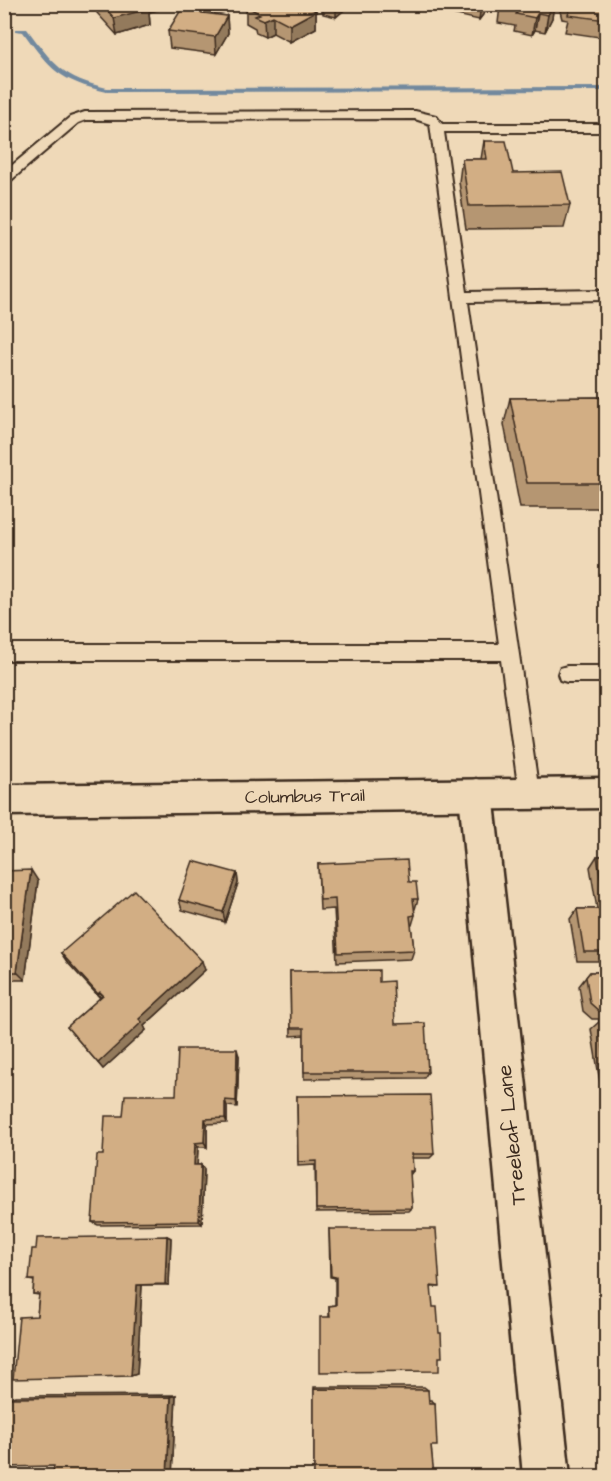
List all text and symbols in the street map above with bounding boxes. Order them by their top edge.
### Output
street label: Columbus Trail [245,783,365,810]
street label: Treeleaf Lane [490,1063,533,1206]

